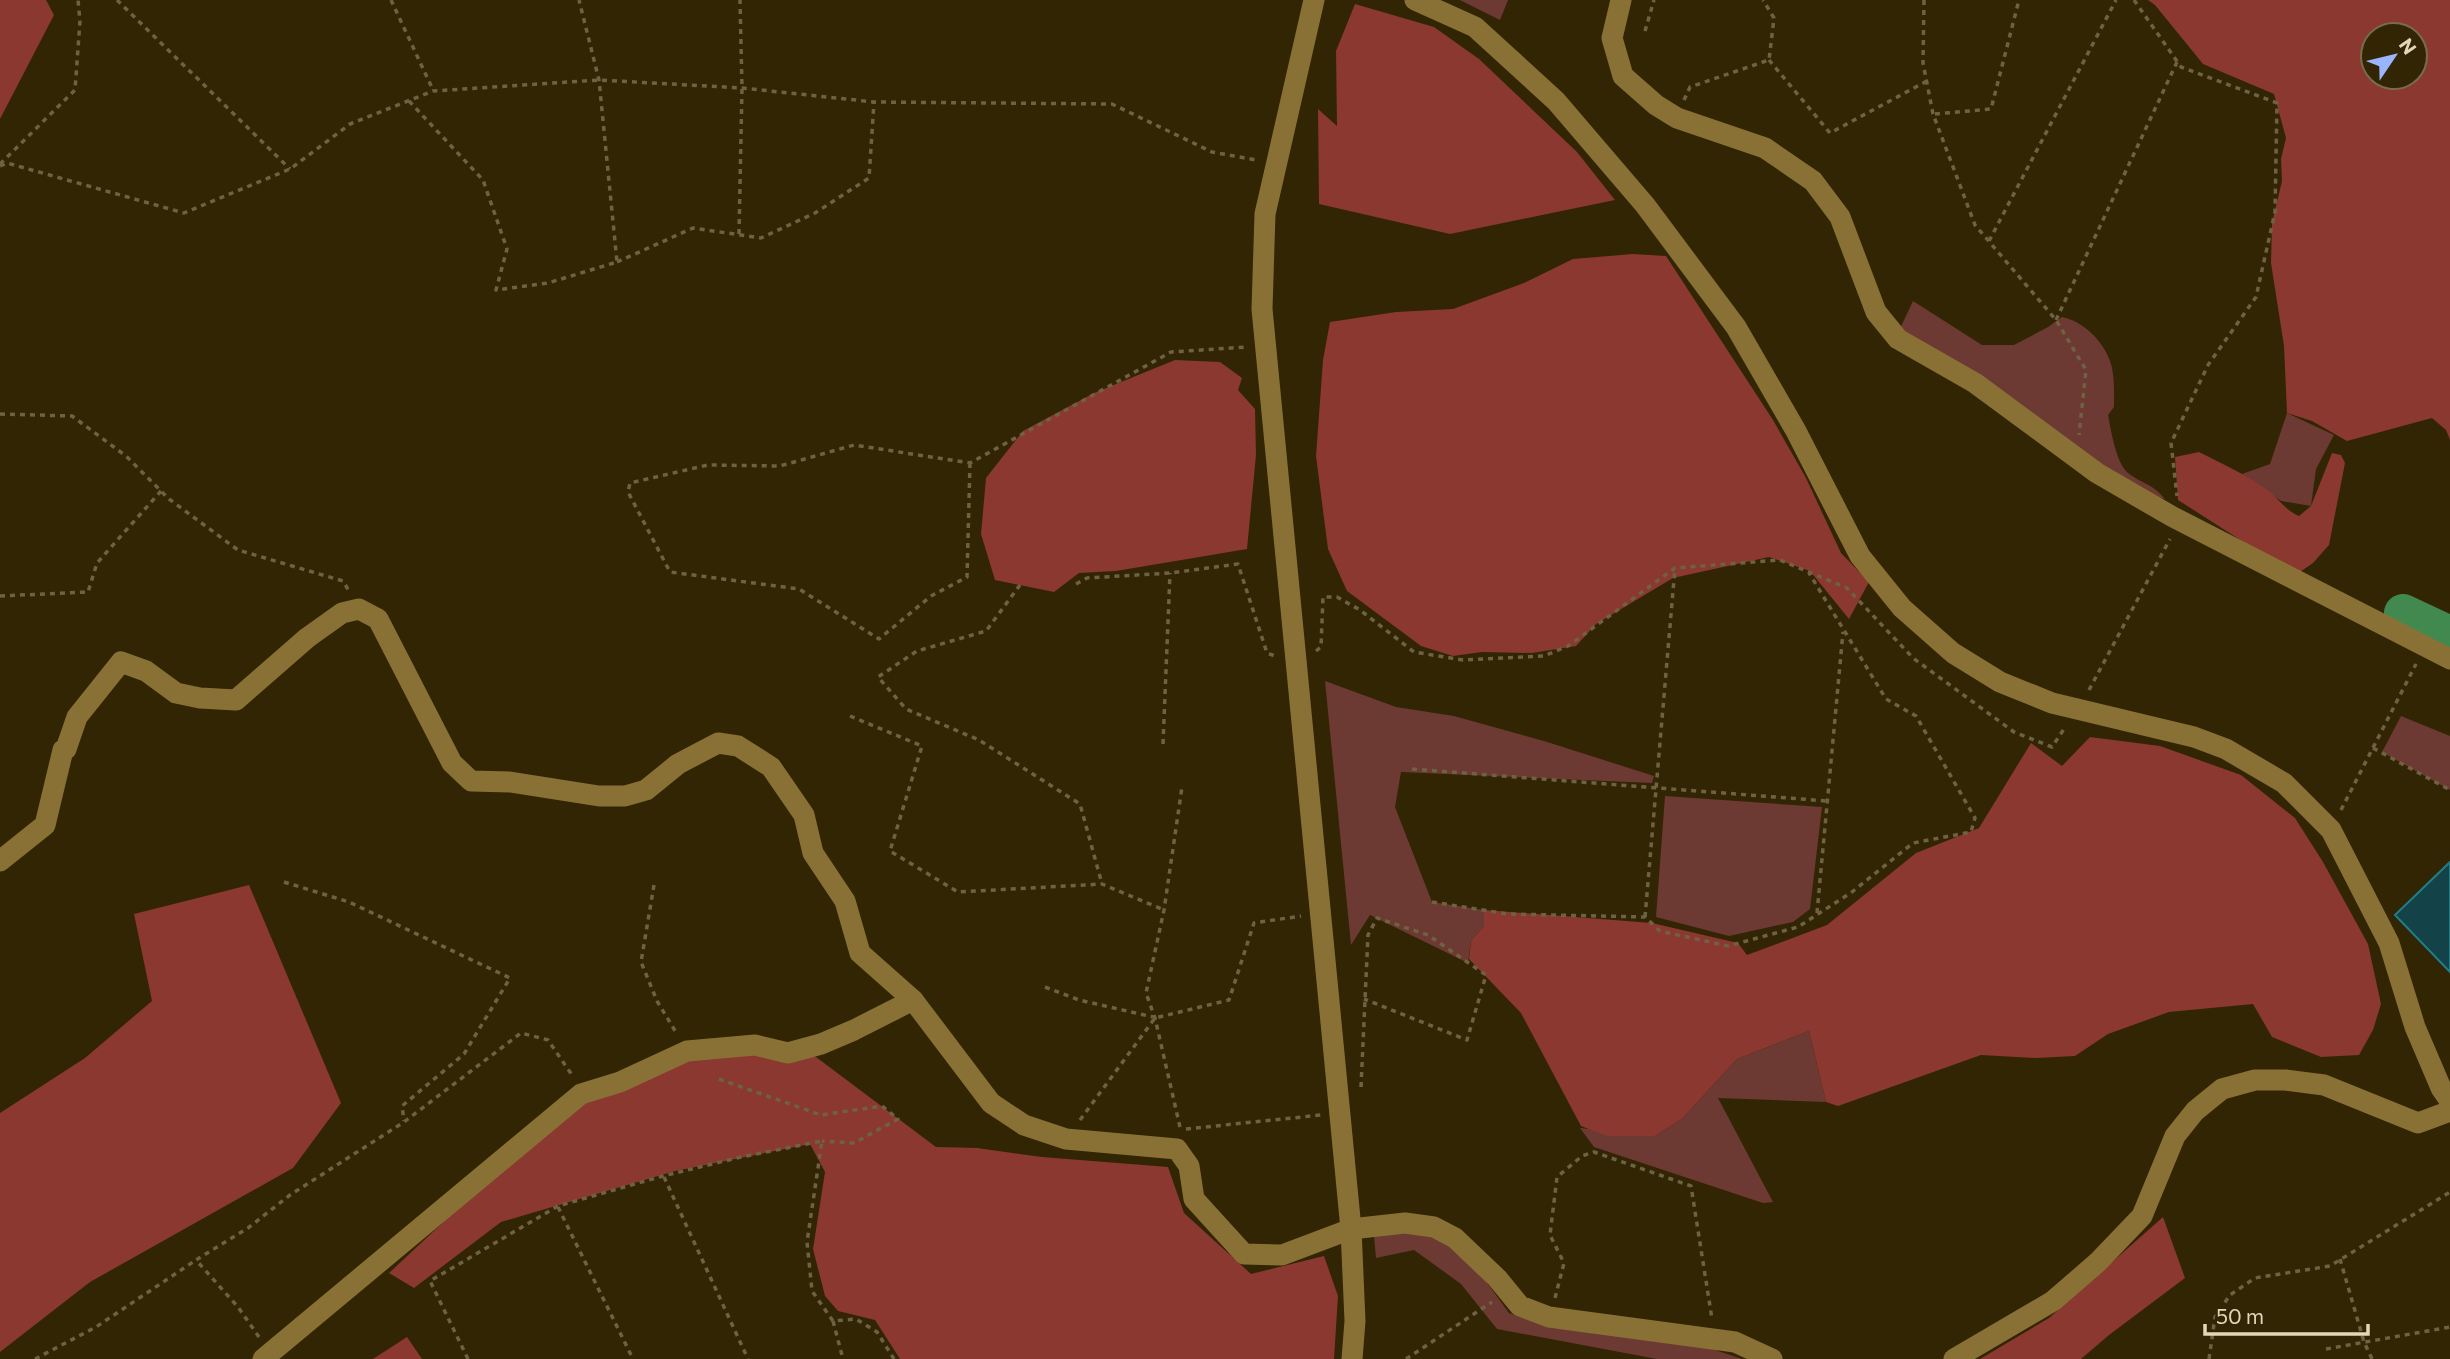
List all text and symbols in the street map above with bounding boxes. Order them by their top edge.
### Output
north arrow [2359,21,2429,91]
text: N [2395,34,2422,58]
scale bar [2205,1292,2368,1336]
text: 50 m [2216,1303,2264,1328]

